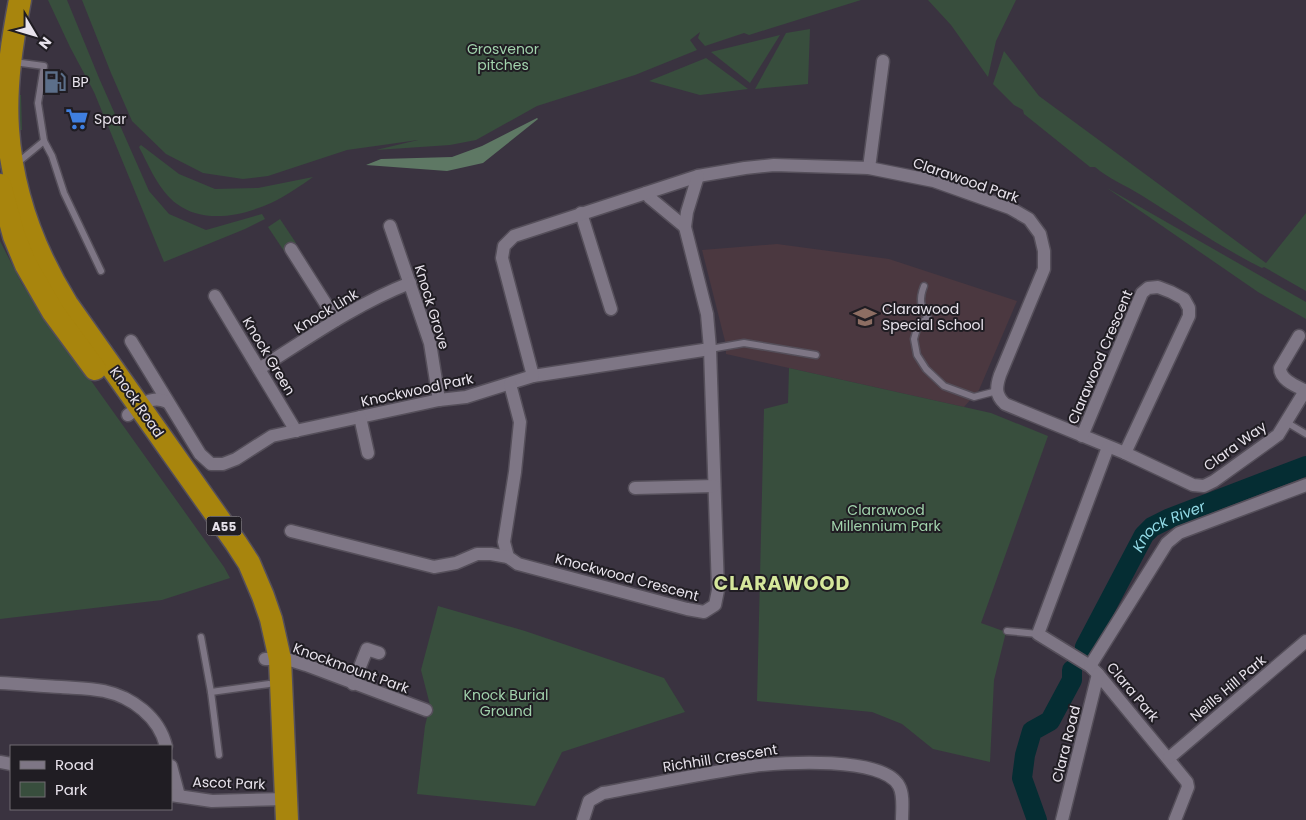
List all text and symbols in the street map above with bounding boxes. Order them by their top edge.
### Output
north arrow [10,10,60,60]
text: N [34,33,56,53]
park label: Grosvenor pitches [467,39,539,75]
fuel station icon: BP [42,69,68,95]
place label: BP [72,72,89,92]
supermarket icon: Spar [64,106,90,132]
place label: Spar [94,109,126,129]
street label: Clarawood Park [910,152,1022,208]
street label: Knock Grove [410,262,454,352]
street label: Knock Link [290,284,362,338]
street label: Clarawood Crescent [1063,287,1137,427]
place label: Clarawood Special School [882,299,984,335]
school or university icon: Clarawood Special School [852,304,878,330]
street label: Knock Green [238,313,300,399]
street label: Knock Road [105,363,169,441]
street label: Knockwood Park [359,368,476,412]
street label: Clara Way [1200,416,1271,476]
water label: Knock River [1127,495,1209,555]
park label: Clarawood Millennium Park [831,500,942,536]
road number: A55 [206,516,242,536]
street label: Knockwood Crescent [553,548,701,606]
district label: CLARAWOOD [714,570,850,597]
street label: Knockmount Park [290,638,413,699]
street label: Neills Hill Park [1186,650,1271,726]
street label: Clara Park [1102,658,1164,727]
park label: Knock Burial Ground [464,685,548,721]
street label: Clara Road [1047,703,1085,785]
street label: Richhill Crescent [661,739,779,777]
legend [10,745,172,810]
text: Road [55,754,94,775]
street label: Ascot Park [192,772,267,794]
text: Park [55,779,87,800]

